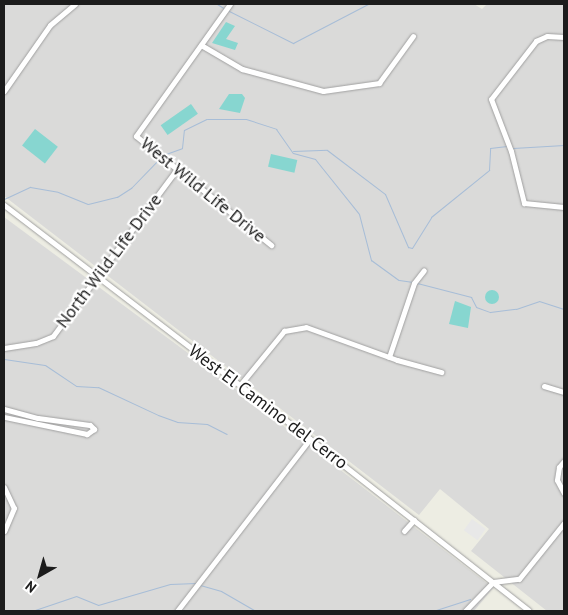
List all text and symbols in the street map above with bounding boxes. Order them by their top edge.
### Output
street label: West Wild Life Drive [136,133,270,247]
street label: North Wild Life Drive [51,190,167,332]
street label: West El Camino del Cerro [184,340,352,474]
north arrow [15,550,65,600]
text: N [22,577,40,597]

